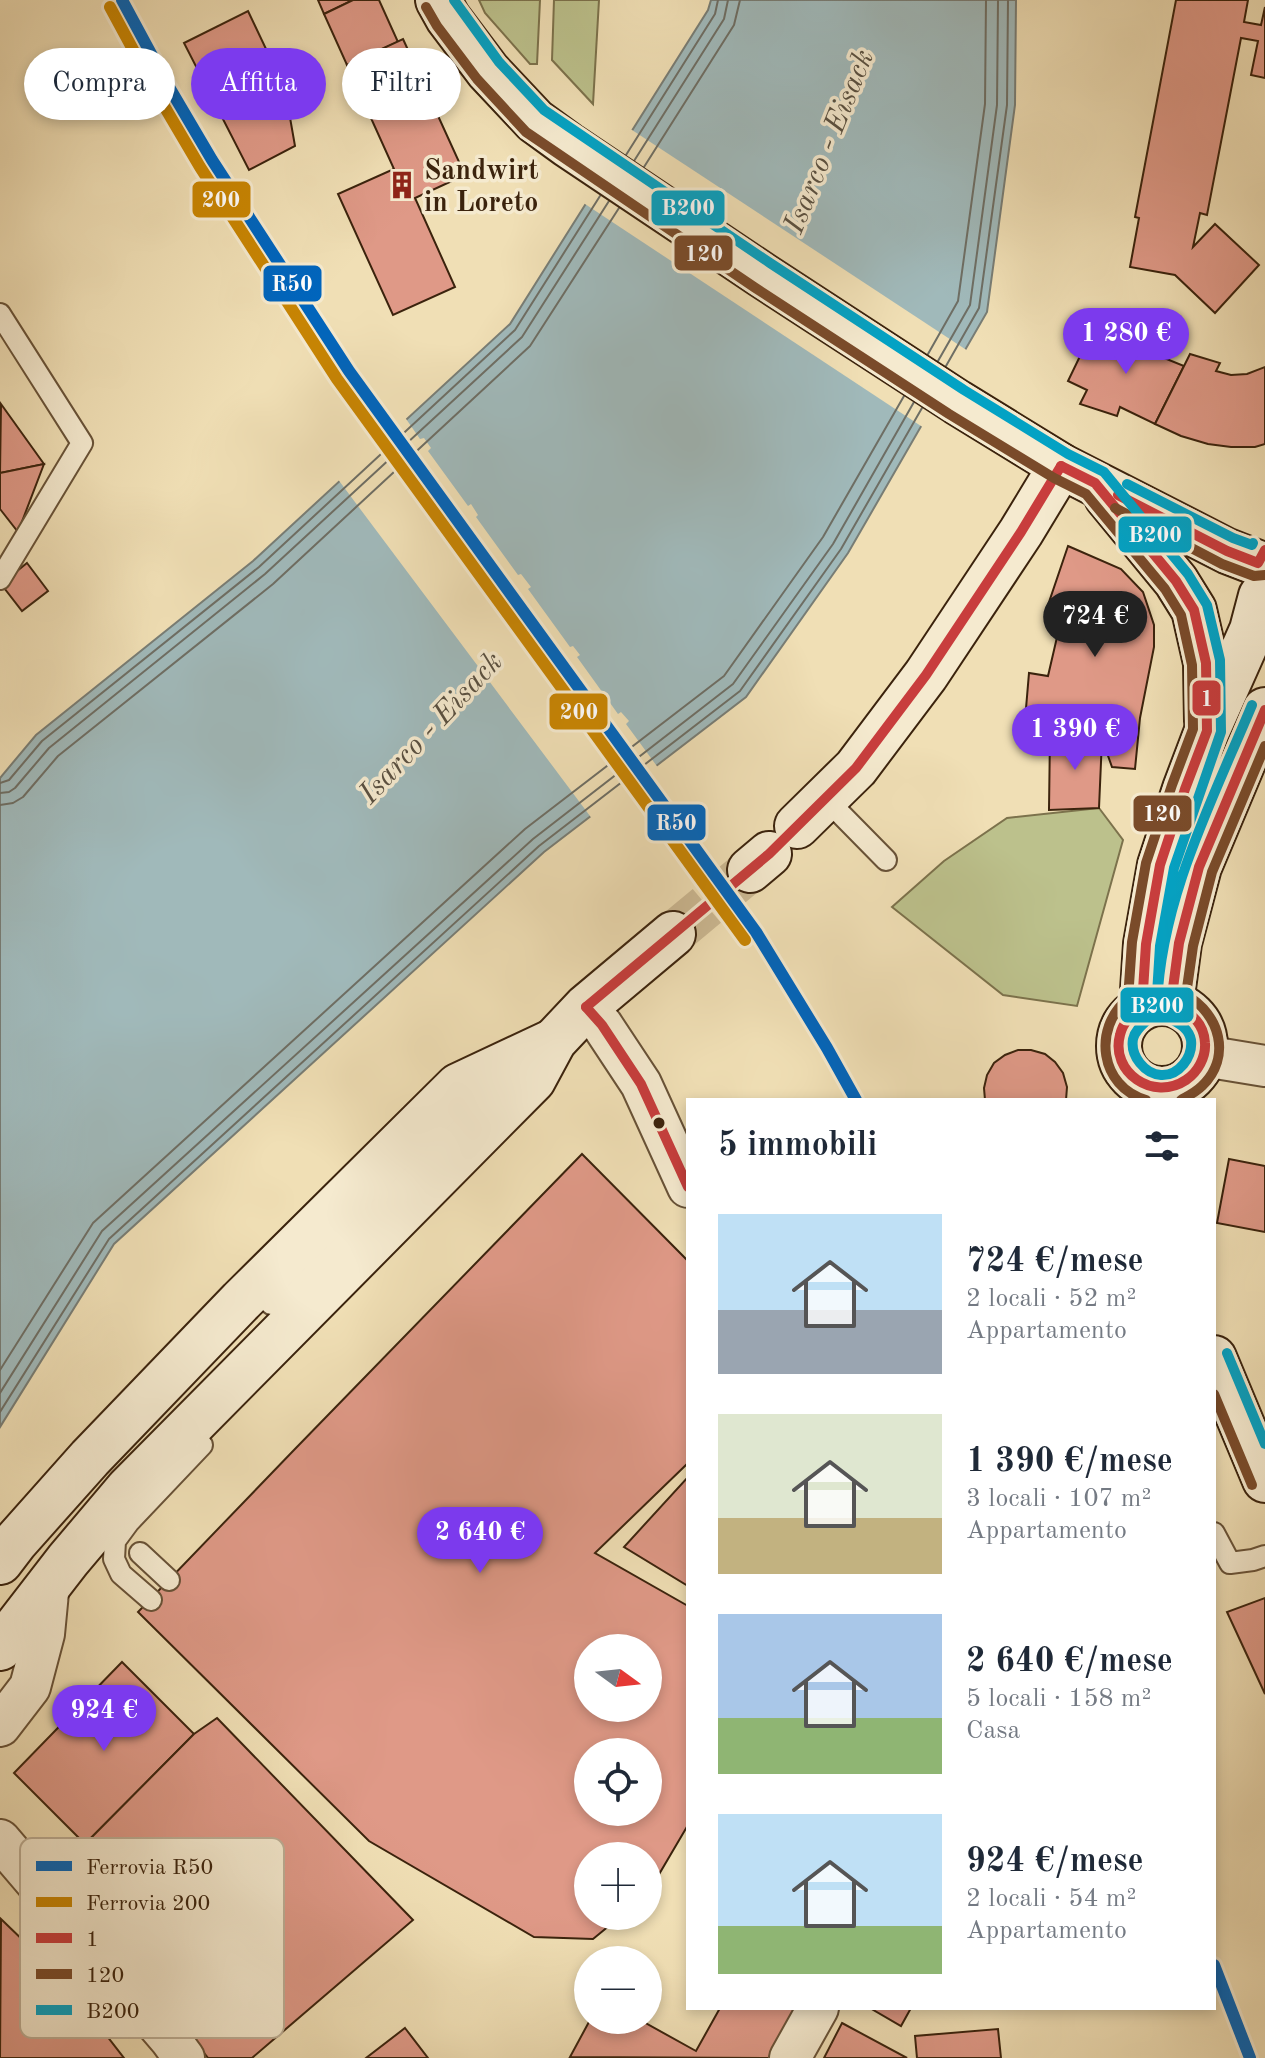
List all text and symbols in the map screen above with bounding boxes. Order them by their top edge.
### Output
water label: Isarco - Eisack [779,46,880,239]
chip: Compra [24,48,175,120]
chip: Affitta [191,48,326,120]
chip: Filtri [342,48,461,120]
place label: Sandwirt in Loreto [424,158,539,218]
building icon: Sandwirt in Loreto [387,170,417,200]
line badge: 200 [191,180,252,219]
line badge: B200 [650,189,726,227]
text: 200 [202,190,240,212]
text: B200 [661,198,715,220]
line badge: 120 [673,234,734,272]
text: 120 [685,244,723,266]
line badge: R50 [262,264,323,303]
text: R50 [271,274,313,296]
pin: 1 280 € [1052,308,1200,376]
text: 1 280 € [1081,321,1171,347]
line badge: B200 [1117,515,1193,554]
text: B200 [1128,525,1182,547]
pin: 724 € [1039,591,1151,659]
text: 724 € [1061,604,1129,630]
water label: Isarco - Eisack [353,647,509,811]
line badge: 1 [1191,679,1222,717]
text: 1 [1201,689,1213,711]
line badge: 200 [548,692,609,731]
text: 200 [560,702,598,724]
pin: 1 390 € [1001,704,1149,772]
text: 1 390 € [1030,717,1120,743]
line badge: 120 [1132,794,1193,833]
line badge: R50 [646,803,707,842]
text: 120 [1143,804,1181,826]
text: R50 [655,813,697,835]
line badge: B200 [1119,986,1195,1024]
text: B200 [1130,996,1184,1018]
unlabelled marker [651,1115,667,1131]
icon: filters [1140,1124,1184,1168]
text: 5 immobili [718,1129,877,1163]
text: 724 €/mese [966,1245,1144,1279]
icon: home [782,1246,878,1342]
text: 2 locali · 52 m² [966,1286,1136,1312]
text: Appartamento [966,1318,1127,1344]
text: 1 390 €/mese [966,1445,1173,1479]
icon: home [782,1446,878,1542]
text: 3 locali · 107 m² [966,1486,1151,1512]
pin: 2 640 € [406,1507,554,1575]
text: Appartamento [966,1518,1127,1544]
text: 2 640 € [435,1520,525,1546]
north arrow [574,1634,662,1722]
map controls [574,1634,662,2034]
text: 2 640 €/mese [966,1645,1173,1679]
icon: home [782,1646,878,1742]
pin: 924 € [48,1685,160,1753]
text: 5 locali · 158 m² [966,1686,1151,1712]
text: 924 € [70,1698,138,1724]
text: Casa [966,1718,1020,1744]
button: locate [574,1738,662,1826]
legend [20,1838,284,2038]
button: + [574,1842,662,1930]
text: 924 €/mese [966,1845,1144,1879]
icon: home [782,1846,878,1942]
text: Ferrovia R50 [86,1857,213,1879]
text: 2 locali · 54 m² [966,1886,1136,1912]
text: Ferrovia 200 [86,1893,210,1915]
text: Appartamento [966,1918,1127,1944]
text: 1 [86,1929,99,1951]
button: − [574,1946,662,2034]
text: 120 [86,1965,124,1987]
text: B200 [86,2001,139,2023]

